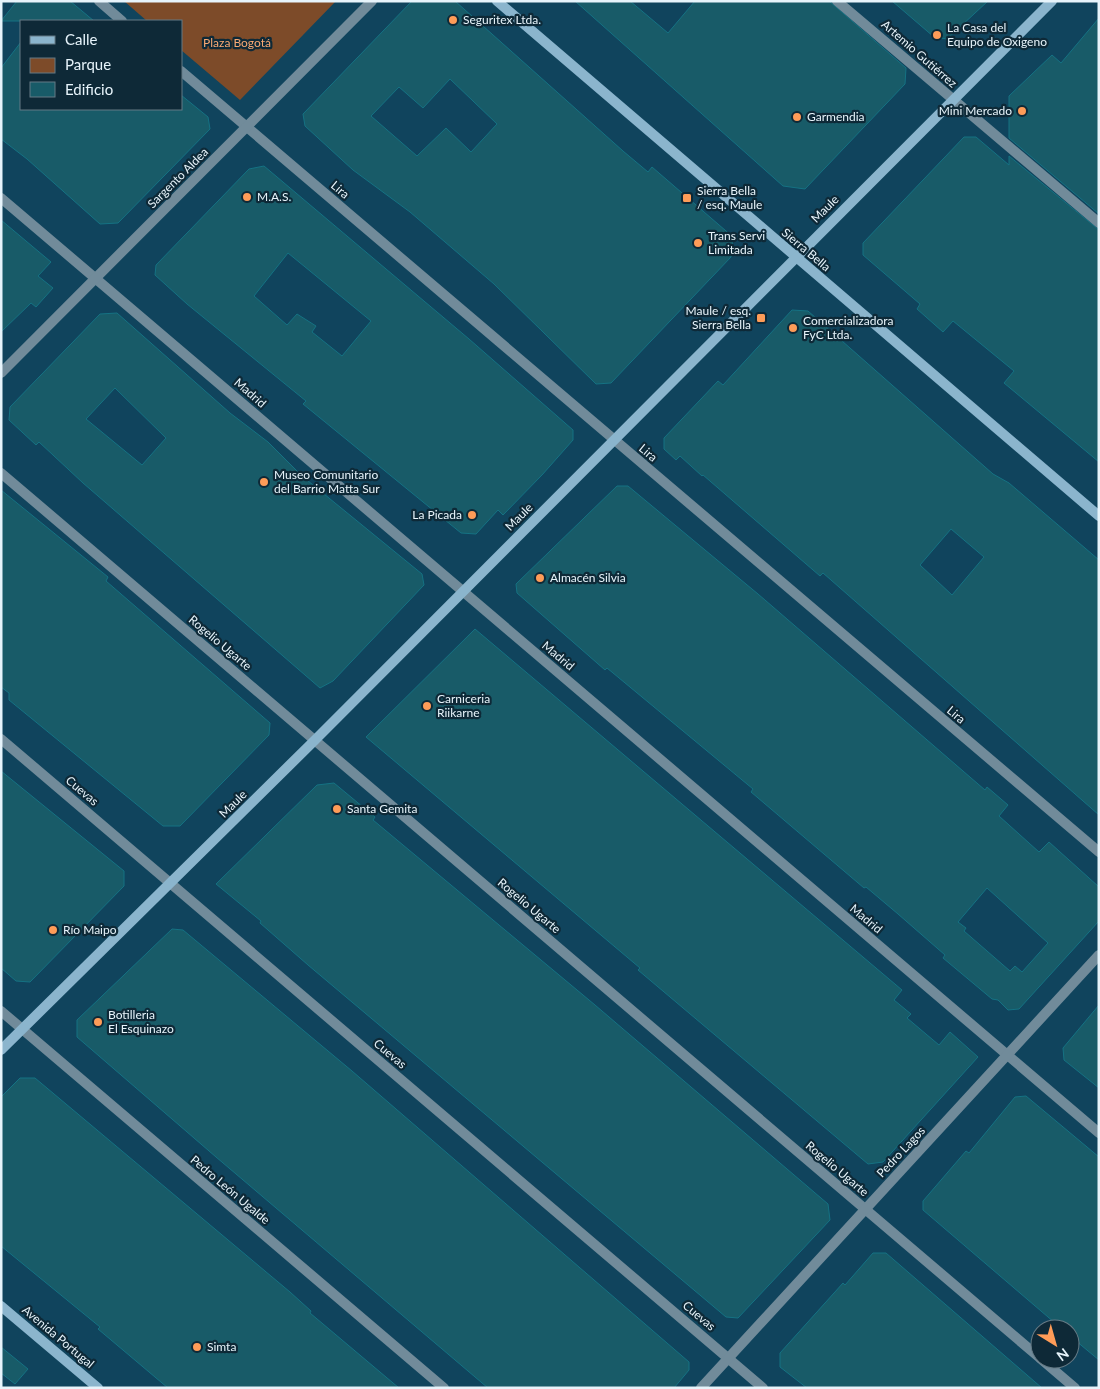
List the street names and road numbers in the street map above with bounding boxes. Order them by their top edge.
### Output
street label: Artemio Gutiérrez [879,17,961,91]
street label: Sargento Aldea [144,144,211,211]
street label: Lira [328,178,353,202]
street label: Maule [808,192,842,226]
street label: Sierra Bella [779,225,834,274]
street label: Madrid [231,375,269,411]
street label: Lira [636,441,661,465]
street label: Maule [502,500,536,534]
street label: Rogelio Ugarte [186,612,255,673]
street label: Madrid [539,638,578,673]
street label: Lira [944,703,969,727]
street label: Cuevas [63,773,102,809]
street label: Maule [216,787,250,821]
street label: Rogelio Ugarte [495,875,564,936]
street label: Madrid [847,901,886,936]
street label: Cuevas [371,1036,410,1072]
street label: Pedro Lagos [873,1123,928,1180]
street label: Rogelio Ugarte [803,1138,872,1199]
street label: Pedro León Ugalde [187,1152,273,1227]
street label: Cuevas [680,1298,719,1334]
street label: Avenida Portugal [19,1302,97,1371]

